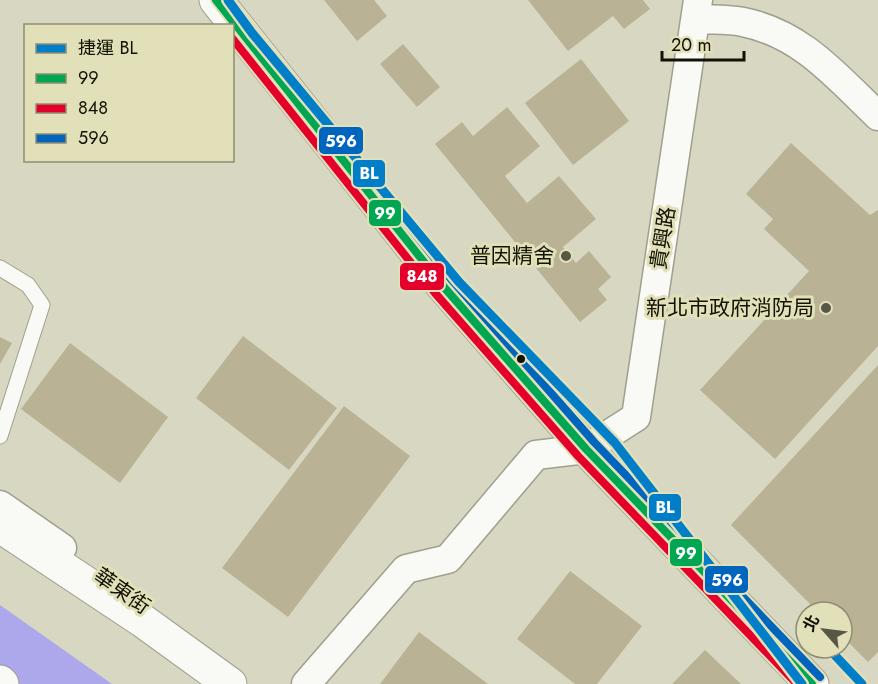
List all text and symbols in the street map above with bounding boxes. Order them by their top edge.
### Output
legend [24,24,234,162]
scale bar [662,24,744,62]
text: 20 m [671,32,711,58]
text: 捷運 BL [78,35,138,61]
text: 99 [78,65,99,91]
text: 848 [78,95,108,121]
text: 596 [78,125,109,151]
line badge: 596 [318,126,364,155]
text: 596 [325,130,357,153]
line badge: BL [352,159,386,188]
text: BL [359,162,379,185]
line badge: 99 [368,199,402,227]
text: 99 [374,202,396,225]
street label: 貴興路 [643,205,683,271]
place label: 普因精舍 [470,241,554,271]
marker: 普因精舍 [559,249,573,263]
line badge: 848 [399,262,445,291]
text: 848 [406,265,438,288]
place label: 新北市政府消防局 [646,293,814,323]
marker: 新北市政府消防局 [819,301,833,315]
unlabelled marker [515,353,527,365]
line badge: BL [648,493,682,522]
text: BL [655,496,675,519]
line badge: 99 [669,538,703,567]
text: 99 [675,542,697,565]
street label: 華東街 [88,561,156,621]
line badge: 596 [704,565,749,594]
text: 596 [711,569,743,592]
north arrow [794,600,854,660]
text: 北 [797,611,825,636]

